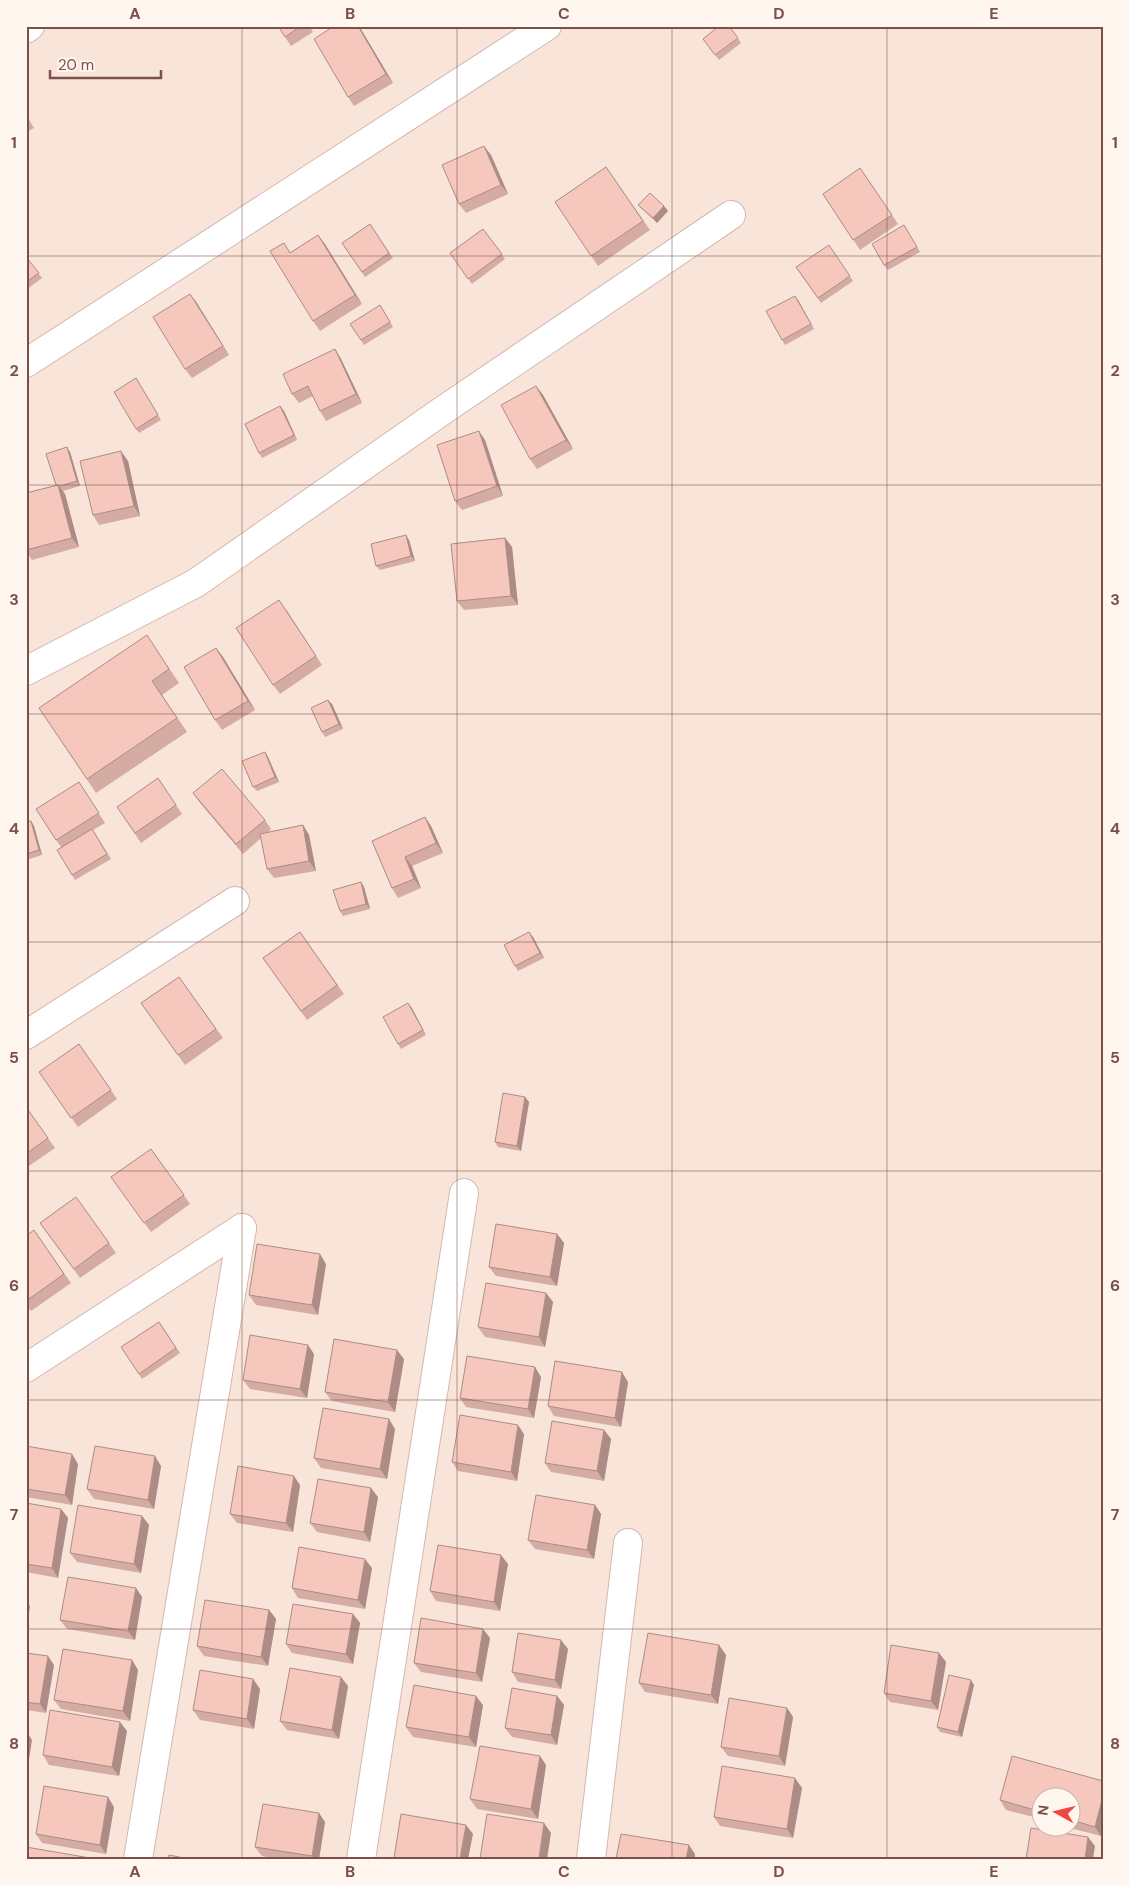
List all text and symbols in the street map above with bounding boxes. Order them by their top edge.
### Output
text: A [129,3,141,24]
text: B [345,3,355,24]
text: C [558,3,570,24]
text: D [773,3,785,24]
text: E [989,3,999,24]
scale bar [50,48,161,80]
text: 20 m [58,55,94,75]
text: 1 [11,132,17,153]
text: 1 [1112,132,1118,153]
text: 2 [9,360,19,381]
text: 2 [1110,360,1120,381]
text: 3 [9,589,19,610]
text: 3 [1110,589,1120,610]
text: 4 [9,818,19,839]
text: 4 [1110,818,1120,839]
text: 5 [9,1047,19,1068]
text: 5 [1110,1047,1120,1068]
text: 6 [9,1275,19,1296]
text: 6 [1110,1275,1120,1296]
text: 7 [10,1504,19,1525]
text: 7 [1111,1504,1120,1525]
text: 8 [9,1733,19,1754]
text: 8 [1110,1733,1120,1754]
north arrow [1032,1788,1082,1838]
text: N [1034,1804,1053,1817]
text: A [129,1861,141,1882]
text: B [345,1861,355,1882]
text: C [558,1861,570,1882]
text: D [773,1861,785,1882]
text: E [989,1861,999,1882]

